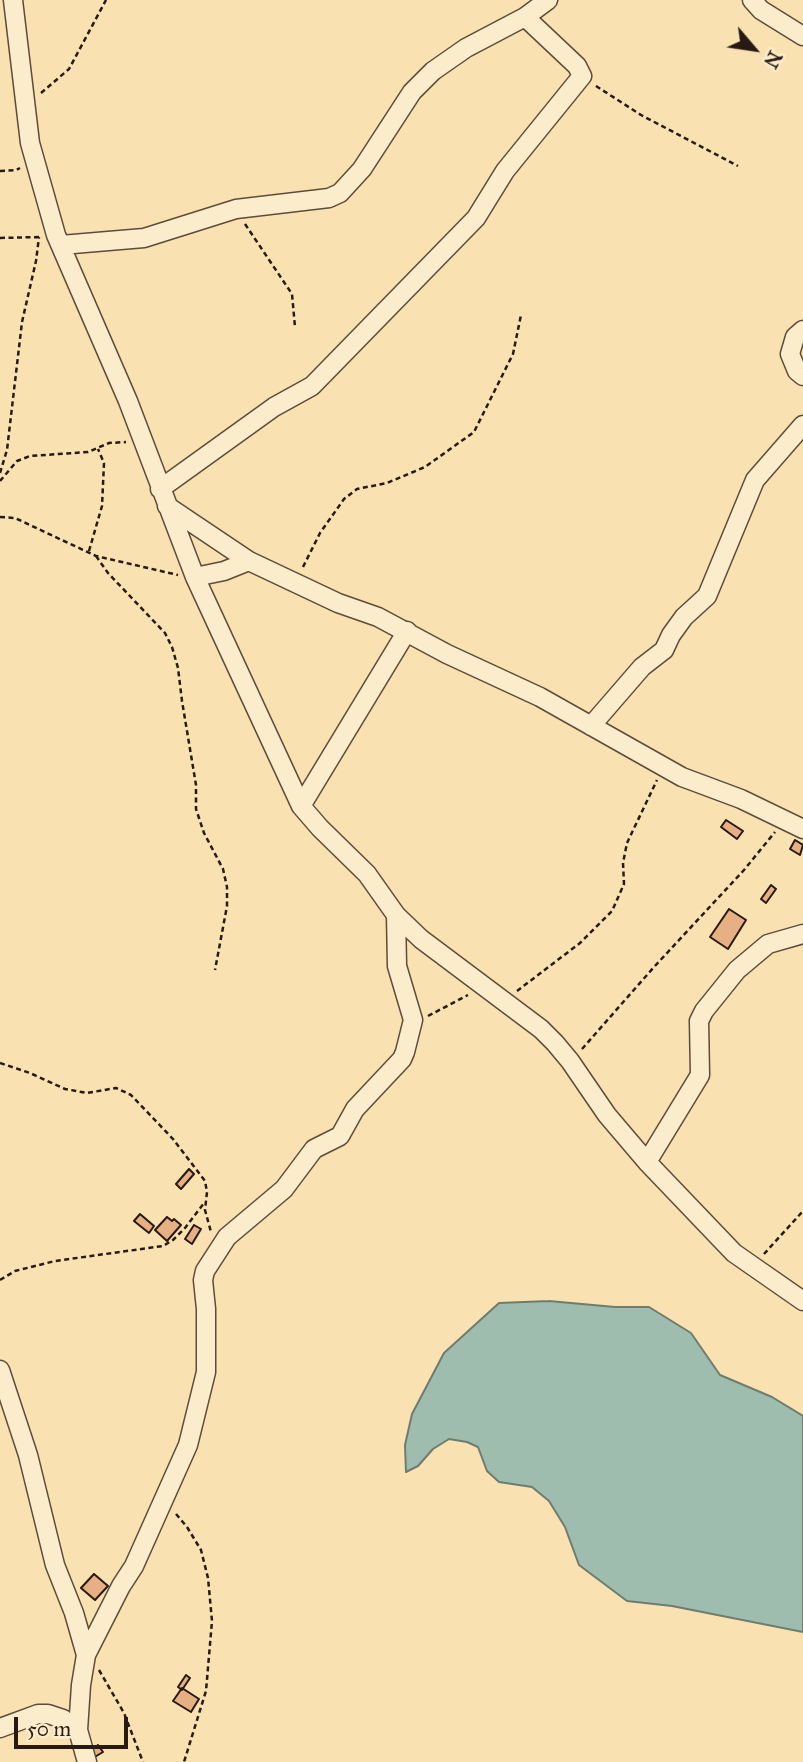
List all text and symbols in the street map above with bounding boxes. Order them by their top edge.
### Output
north arrow [719,14,789,84]
text: N [759,47,787,72]
scale bar [18,1702,131,1746]
text: 50 m [27,1716,71,1742]

